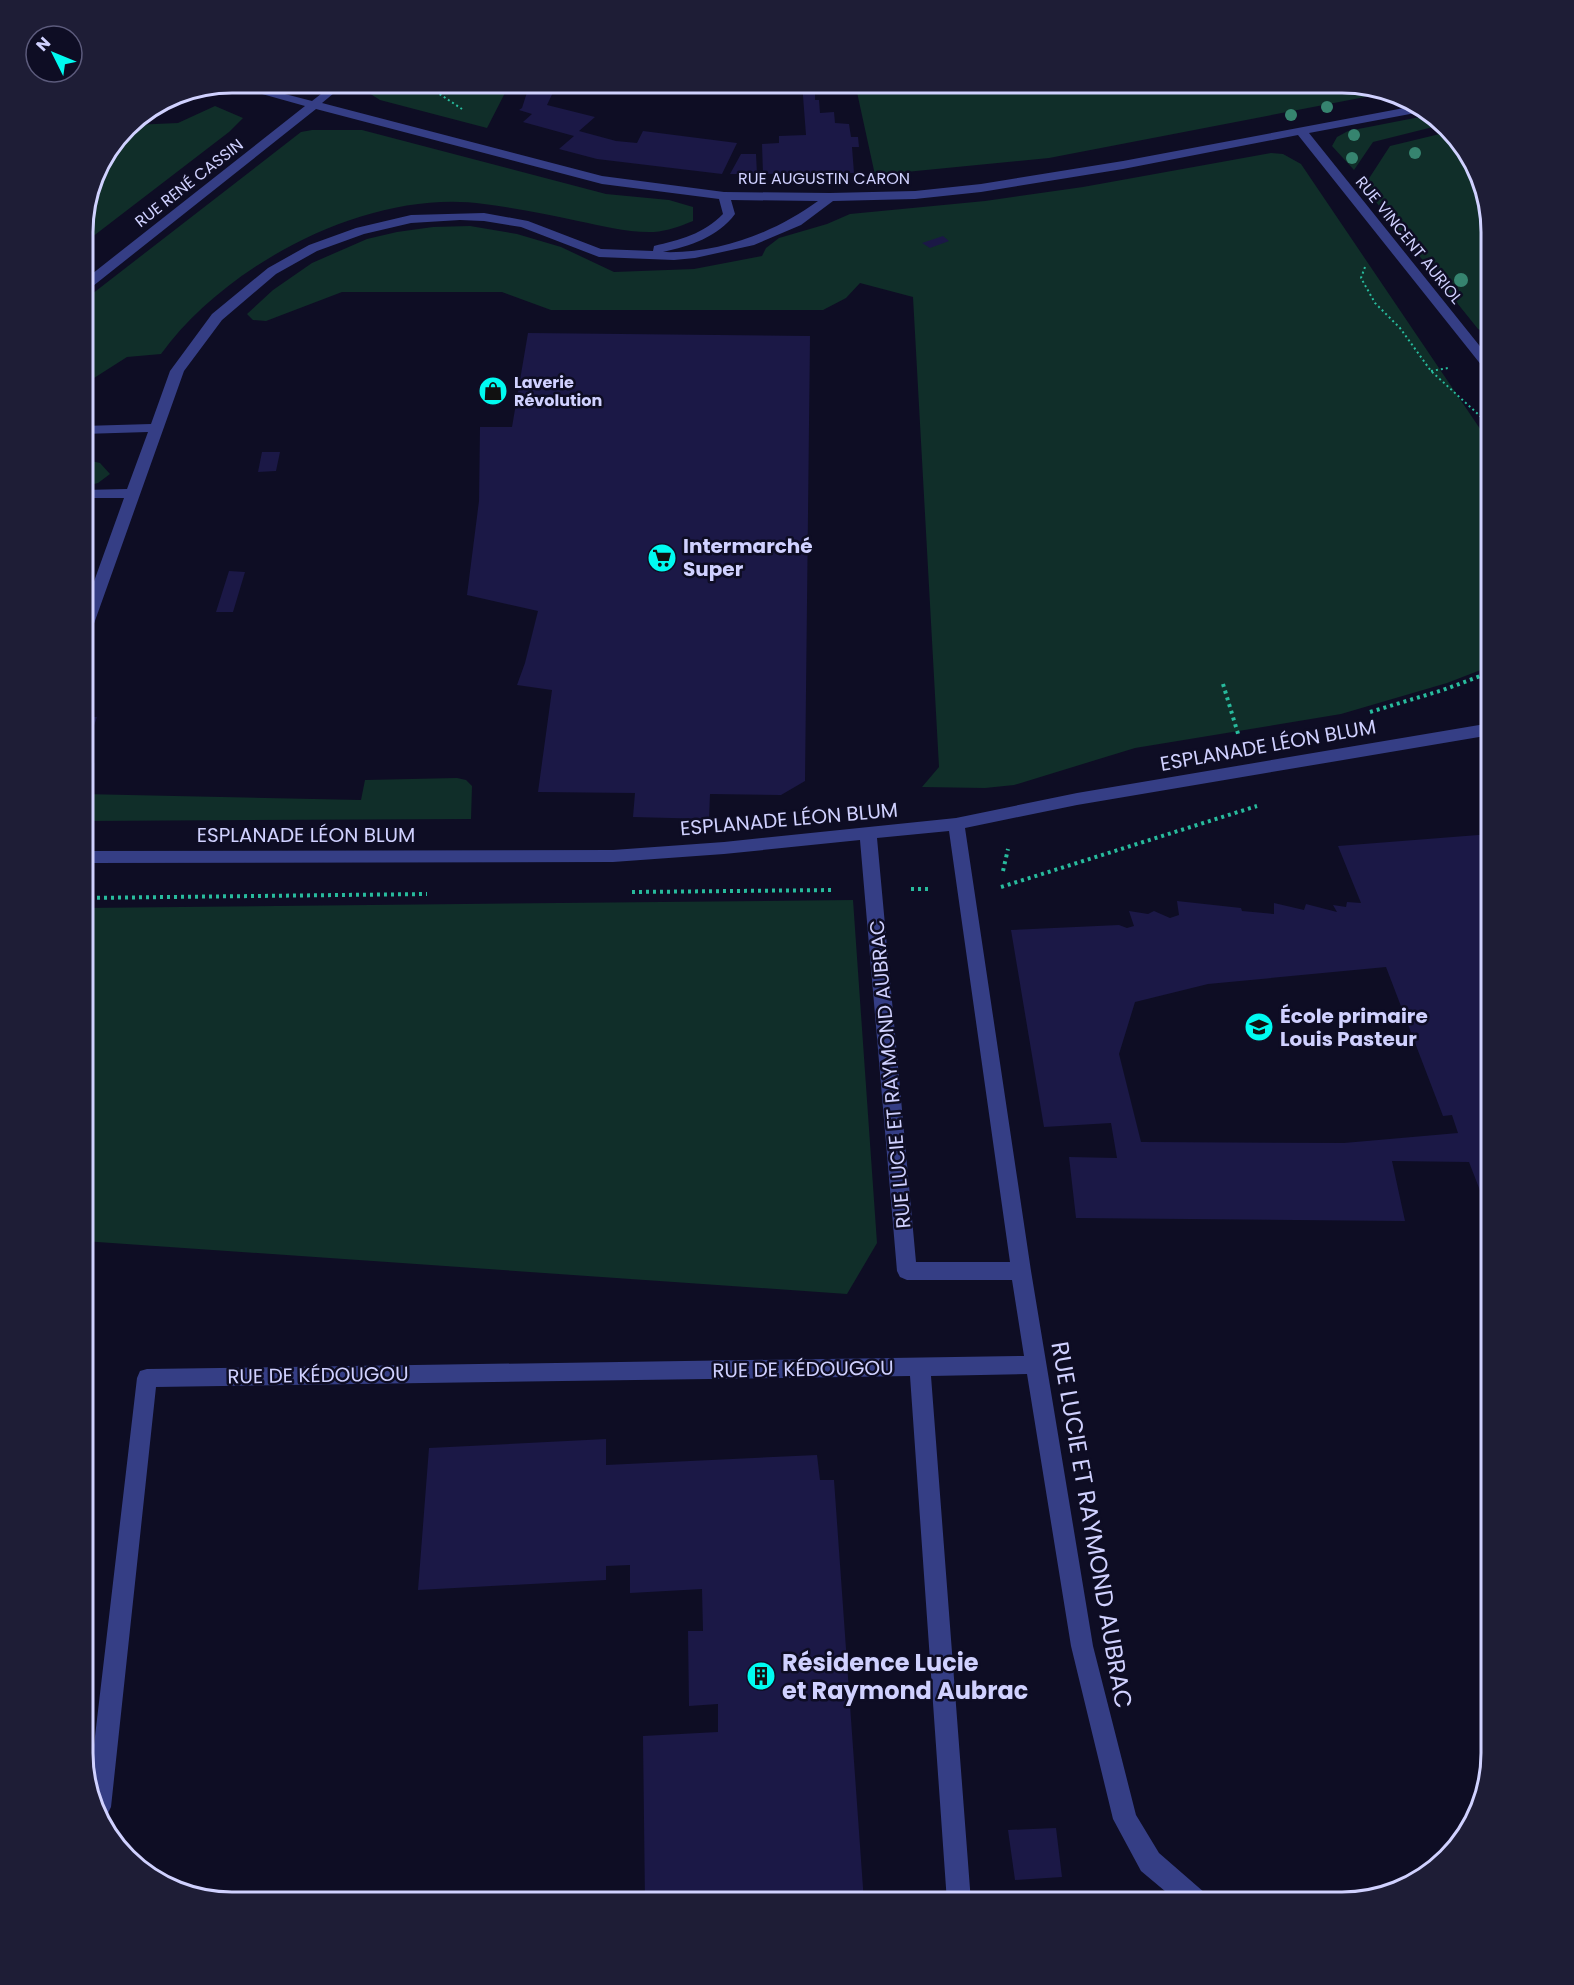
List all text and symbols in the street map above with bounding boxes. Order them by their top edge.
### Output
north arrow [24,24,84,84]
text: N [31,32,56,56]
street label: RUE RENÉ CASSIN [130,133,248,233]
street label: RUE AUGUSTIN CARON [738,167,910,190]
street label: RUE VINCENT AURIOL [1350,171,1468,309]
place label: Laverie Révolution [514,371,602,412]
shop icon: Laverie Révolution [477,375,509,407]
place label: Intermarché Super [683,532,813,583]
supermarket icon: Intermarché Super [646,542,678,574]
street label: ESPLANADE LÉON BLUM [1158,712,1378,778]
street label: ESPLANADE LÉON BLUM [679,796,899,842]
street label: ESPLANADE LÉON BLUM [197,821,415,849]
street label: RUE LUCIE ET RAYMOND AUBRAC [863,918,917,1230]
place label: École primaire Louis Pasteur [1280,1002,1428,1053]
school or university icon: École primaire Louis Pasteur [1243,1011,1275,1043]
street label: RUE LUCIE ET RAYMOND AUBRAC [1043,1339,1141,1711]
street label: RUE DE KÉDOUGOU [712,1353,894,1385]
street label: RUE DE KÉDOUGOU [227,1359,409,1391]
place label: Résidence Lucie et Raymond Aubrac [782,1646,1028,1707]
building icon: Résidence Lucie et Raymond Aubrac [745,1660,777,1692]

